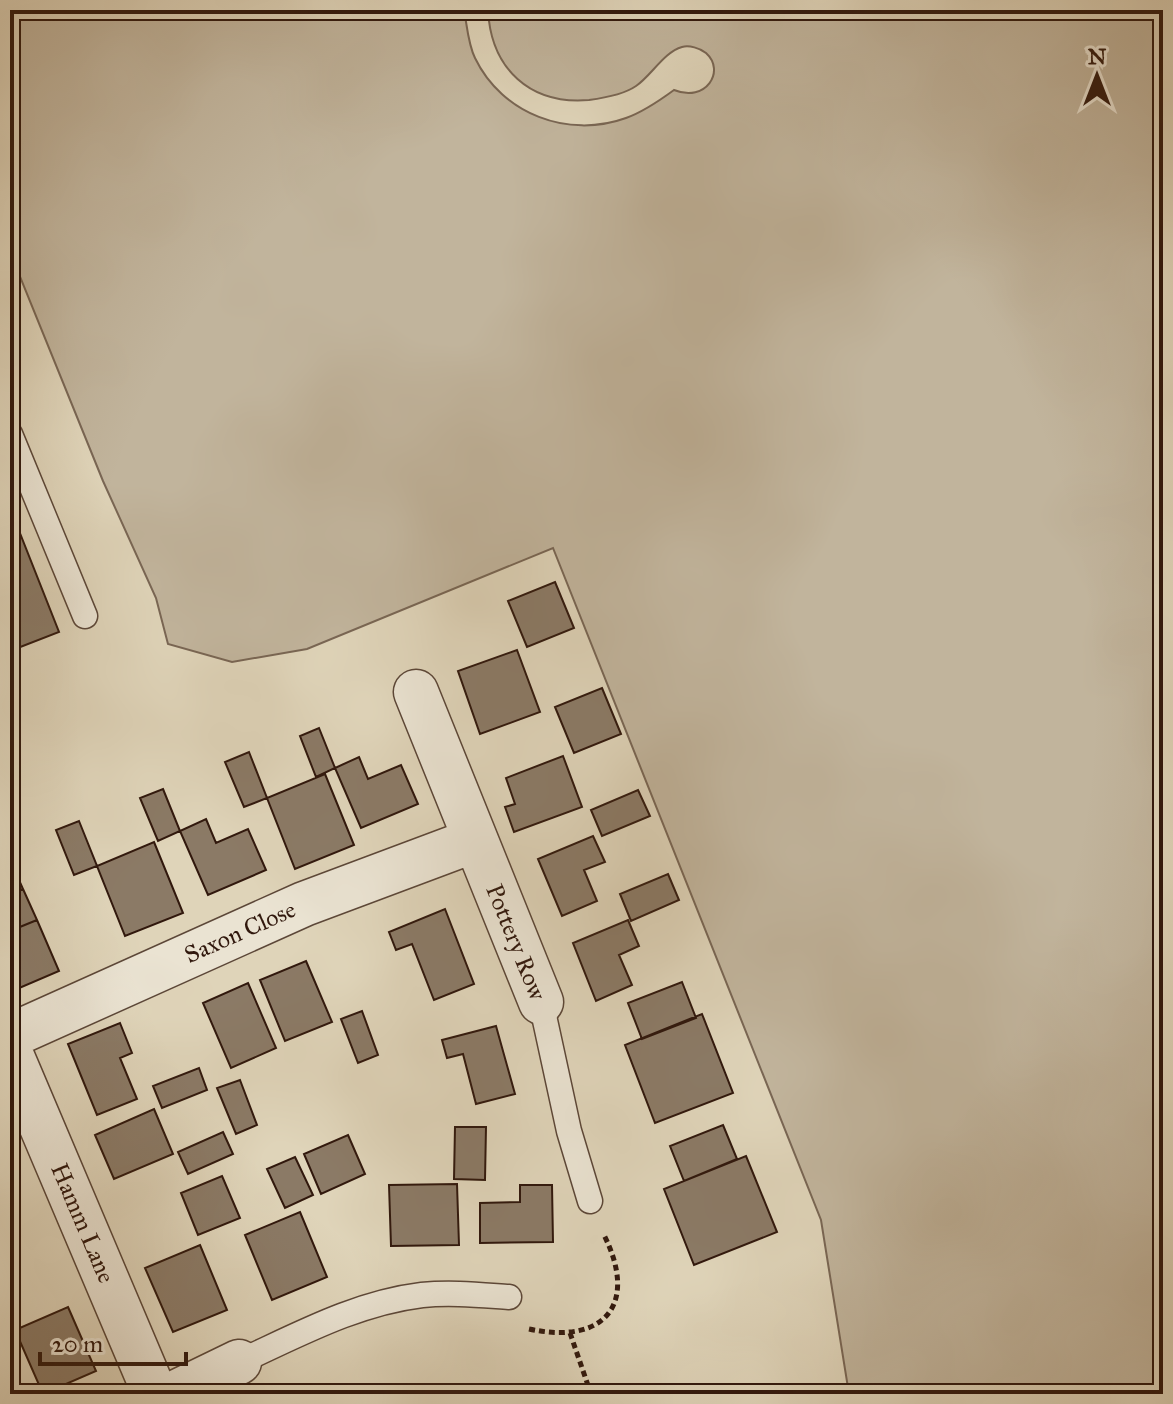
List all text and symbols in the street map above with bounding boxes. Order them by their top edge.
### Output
north arrow [1057,36,1137,116]
text: N [1088,43,1107,70]
street label: Pottery Row [479,880,553,1006]
street label: Saxon Close [180,894,300,970]
street label: Hamm Lane [44,1159,122,1287]
scale bar [40,1316,186,1366]
text: 20 m [52,1329,103,1359]

